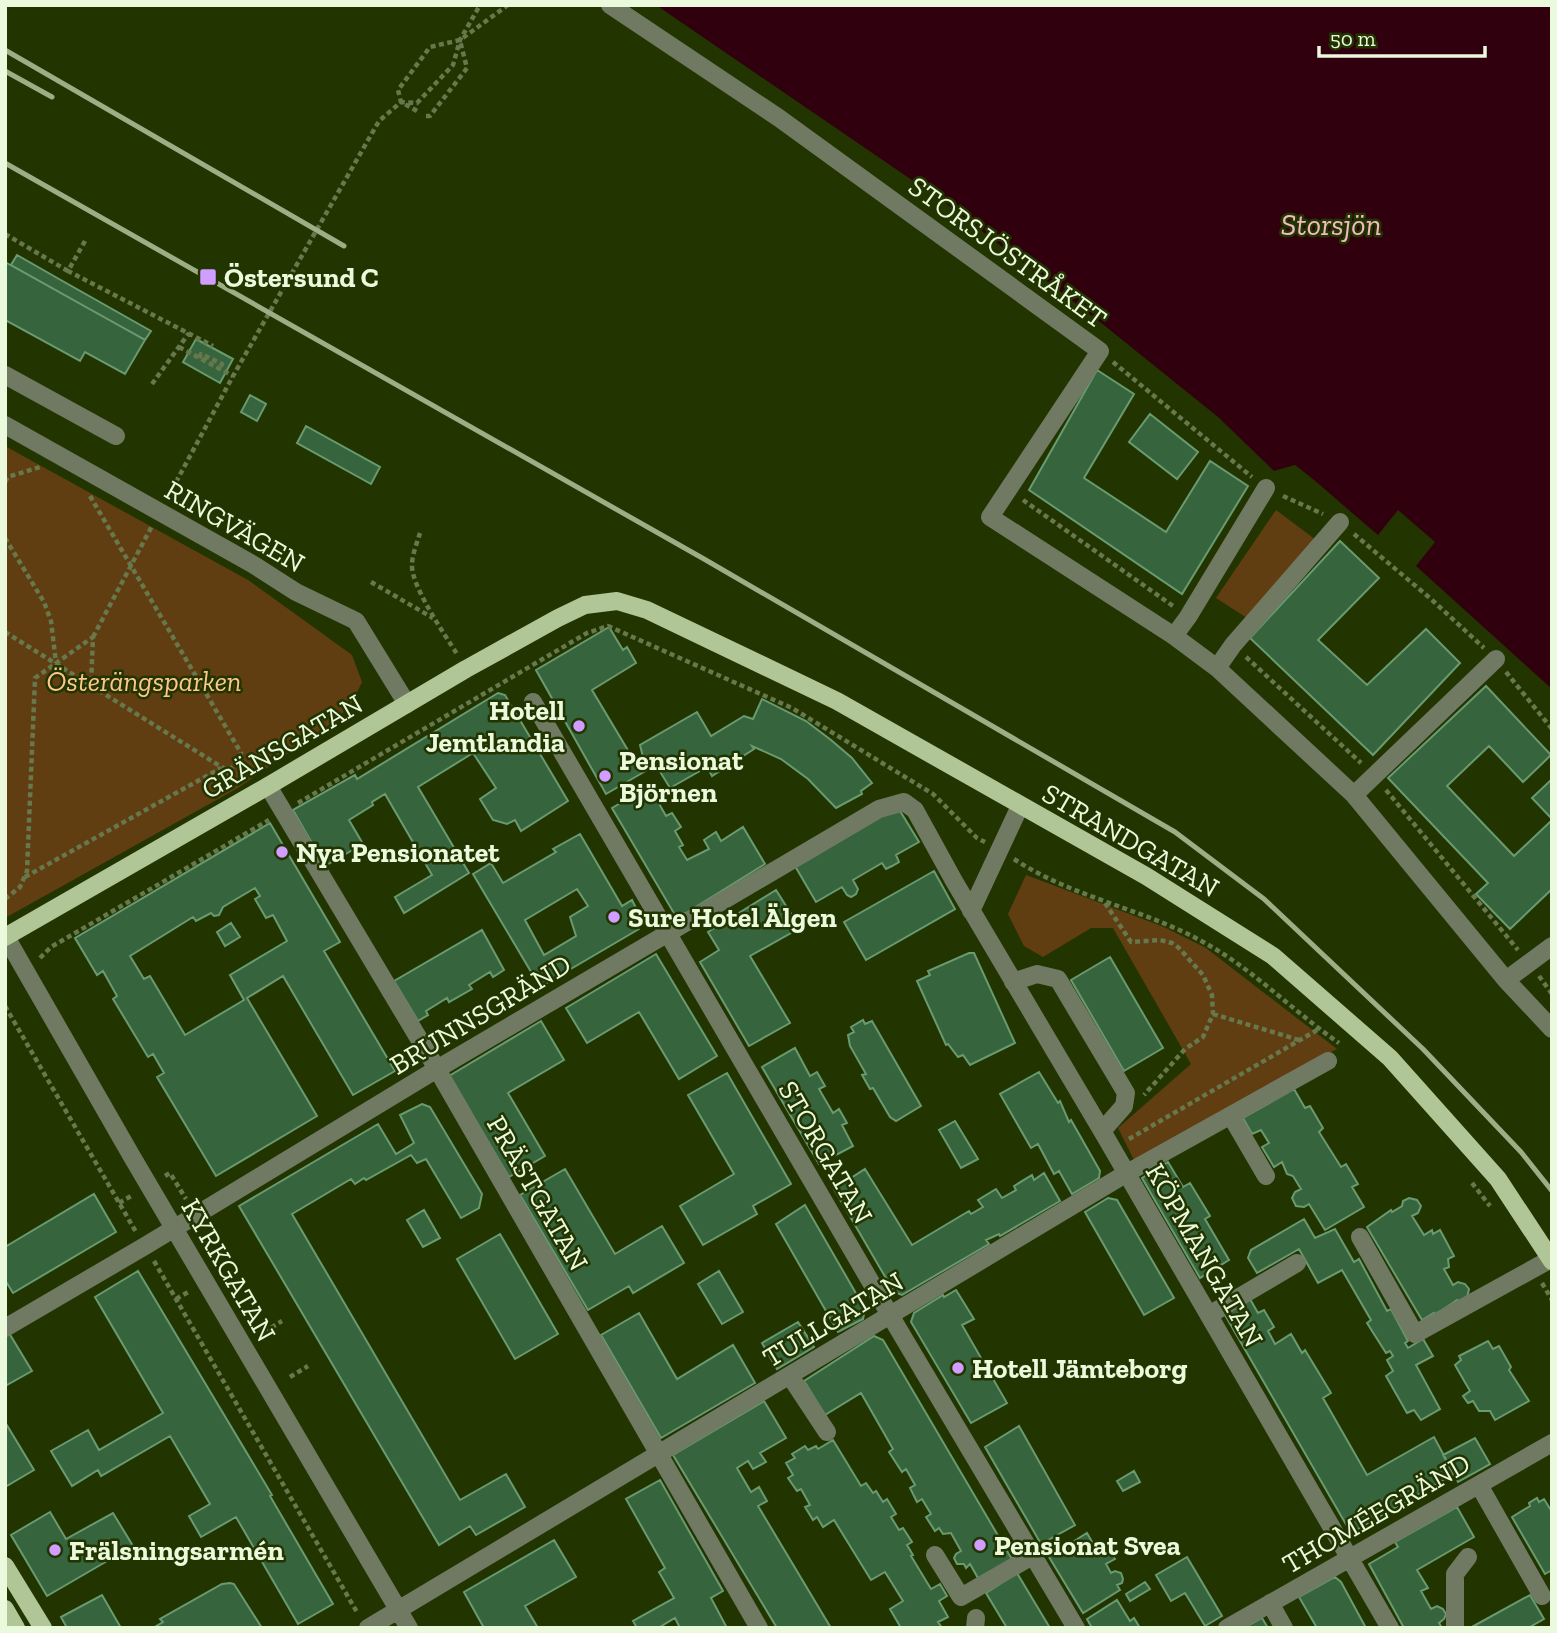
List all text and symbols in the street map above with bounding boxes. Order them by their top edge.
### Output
scale bar [1319,14,1485,58]
text: 50 m [1330,26,1376,51]
street label: STORSJÖSTRÅKET [902,169,1113,335]
water label: Storsjön [1281,207,1381,243]
place label: Östersund C [224,261,379,294]
marker: Östersund C [198,267,218,287]
street label: RINGVÄGEN [159,473,310,580]
park label: Österängsparken [46,665,242,698]
street label: GRÄNSGATAN [196,687,369,806]
place label: Hotell Jemtlandia [426,694,565,759]
marker: Hotell Jemtlandia [571,718,587,734]
place label: Pensionat Björnen [619,744,744,809]
marker: Pensionat Björnen [597,768,613,784]
street label: STRANDGATAN [1037,777,1225,904]
place label: Nya Pensionatet [296,836,500,869]
marker: Nya Pensionatet [274,844,290,860]
place label: Sure Hotel Älgen [628,901,837,934]
marker: Sure Hotel Älgen [606,909,622,925]
street label: BRUNNSGRÄND [384,947,577,1081]
street label: STORGATAN [771,1075,880,1230]
street label: PRÄSTGATAN [480,1110,595,1277]
street label: KÖPMANGATAN [1139,1158,1270,1353]
street label: KYRKGATAN [174,1193,283,1348]
street label: TULLGATAN [757,1265,910,1374]
place label: Hotell Jämteborg [972,1352,1187,1385]
marker: Hotell Jämteborg [950,1360,966,1376]
street label: THOMÉEGRÄND [1277,1446,1476,1580]
place label: Pensionat Svea [994,1529,1181,1562]
place label: Frälsningsarmén [69,1534,284,1567]
marker: Pensionat Svea [972,1537,988,1553]
marker: Frälsningsarmén [47,1542,63,1558]

